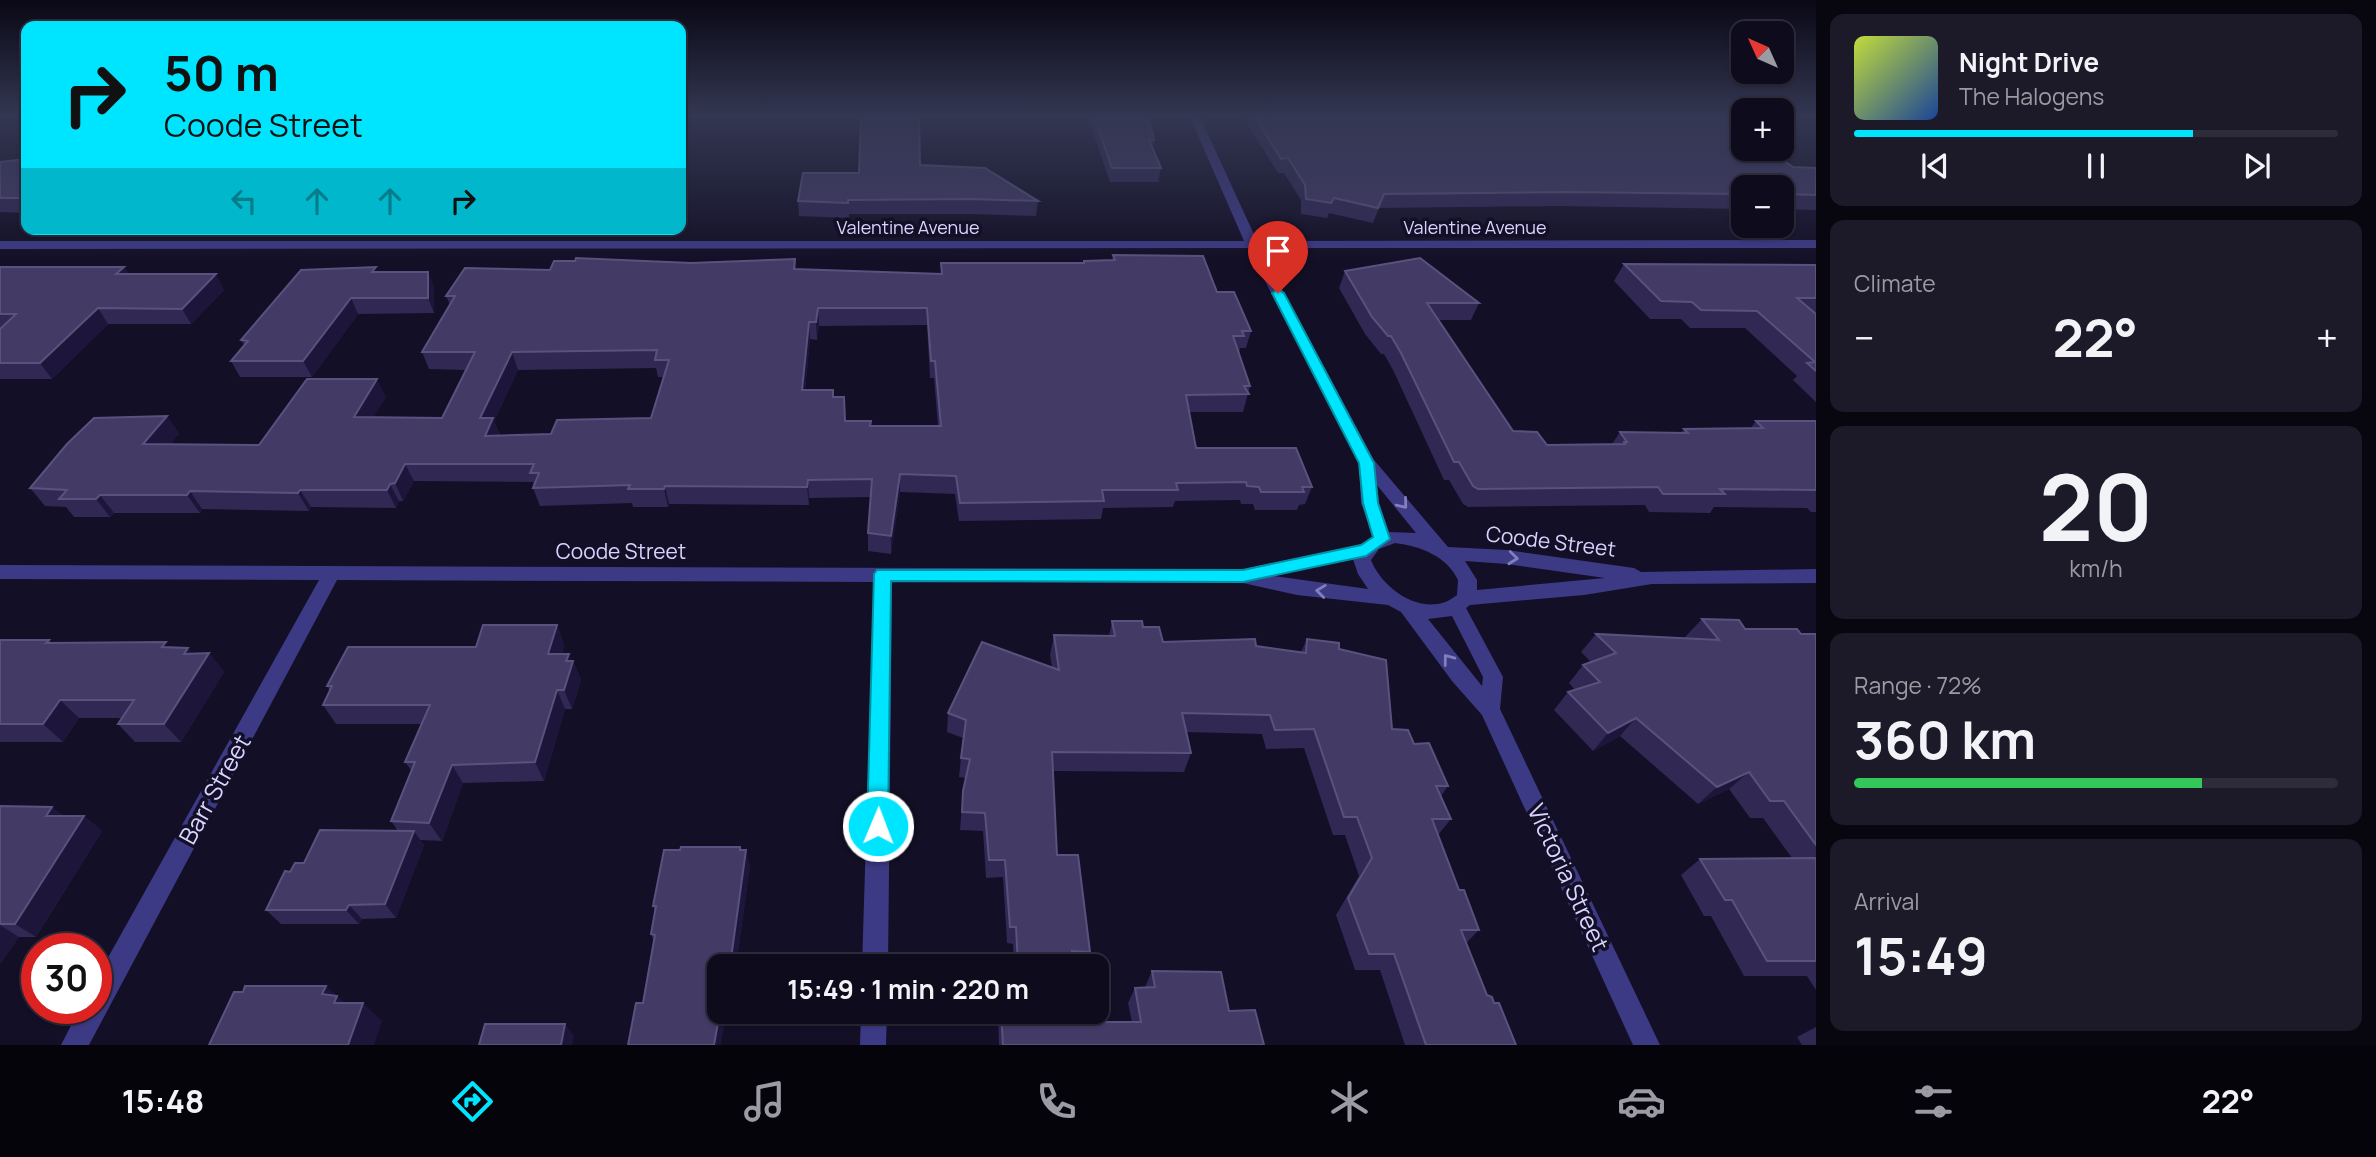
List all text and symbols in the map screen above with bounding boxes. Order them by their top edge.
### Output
north arrow [1731,21,1794,84]
map controls [1731,21,1794,238]
text: 50 m [164,39,279,106]
text: Night Drive [1959,44,2099,80]
icon: right [49,49,140,140]
text: The Halogens [1959,80,2104,112]
button: + [1731,98,1794,161]
text: Coode Street [164,103,363,147]
icon: previous [1916,147,1954,185]
icon: pause [2077,147,2115,185]
icon: next [2238,147,2276,185]
button: − [1731,175,1794,238]
icon: left [225,182,263,220]
icon: ahead [298,182,336,220]
icon: ahead [371,182,409,220]
icon: right [444,182,482,220]
street label: Valentine Avenue [837,215,980,239]
street label: Valentine Avenue [1404,215,1547,239]
pin [1248,221,1308,293]
icon: arrive [1259,232,1297,270]
text: Climate [1854,267,1936,299]
text: 22° [2053,302,2138,373]
text: − [1854,311,1875,363]
text: + [2316,311,2338,363]
text: 20 [2039,444,2153,568]
one-way arrow [1394,497,1407,509]
street label: Coode Street [1485,519,1617,563]
street label: Coode Street [556,537,686,565]
one-way arrow [1507,550,1519,565]
text: km/h [2069,552,2123,584]
one-way arrow [1316,583,1327,598]
one-way arrow [1443,654,1456,667]
text: Range · 72% [1854,669,1982,701]
text: 360 km [1854,704,2036,775]
street label: Barr Street [170,728,258,850]
position arrow [841,789,915,863]
street label: Victoria Street [1520,798,1618,956]
text: Arrival [1854,885,1920,917]
text: 15:49 [1854,920,1988,991]
speed limit sign: 30 [21,933,112,1024]
text: 15:49 · 1 min · 220 m [787,971,1029,1007]
icon: directions [448,1077,497,1126]
icon: music [740,1077,789,1126]
icon: phone [1032,1077,1081,1126]
icon: climate [1325,1077,1374,1126]
icon: car [1617,1077,1666,1126]
icon: filters [1909,1077,1958,1126]
text: 15:48 [122,1079,204,1123]
text: 22° [2202,1079,2254,1123]

